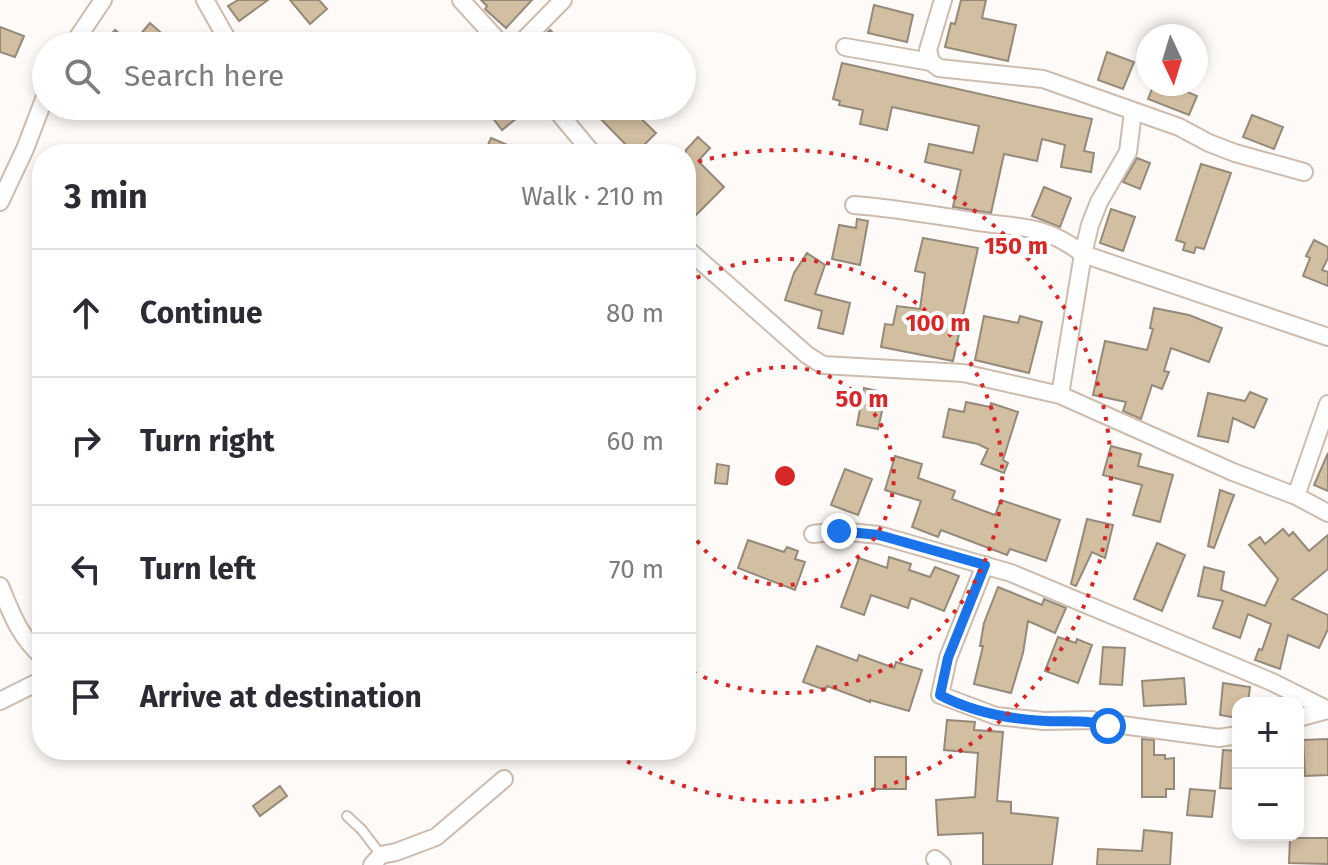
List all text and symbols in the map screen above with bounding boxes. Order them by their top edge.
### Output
north arrow [1136,24,1208,96]
search box [32,32,696,120]
icon: search [60,54,104,98]
text: Search here [124,58,284,94]
text: 3 min [64,176,148,217]
text: Walk · 210 m [521,181,664,212]
text: 150 m [984,232,1048,260]
icon: ahead [64,291,108,335]
text: Continue [140,295,263,331]
text: 80 m [606,298,664,329]
text: 100 m [905,309,971,337]
text: 50 m [836,385,888,413]
icon: right [64,419,108,463]
text: Turn right [140,423,275,459]
text: 60 m [606,426,664,457]
centre of rings [771,462,799,490]
route end [821,513,857,549]
icon: left [64,547,108,591]
text: Turn left [140,551,256,587]
text: 70 m [609,554,664,585]
icon: arrive [64,675,108,719]
text: Arrive at destination [140,679,422,715]
map controls [1232,697,1304,841]
button: + [1232,697,1304,769]
route start [1090,708,1126,744]
button: − [1232,769,1304,841]

